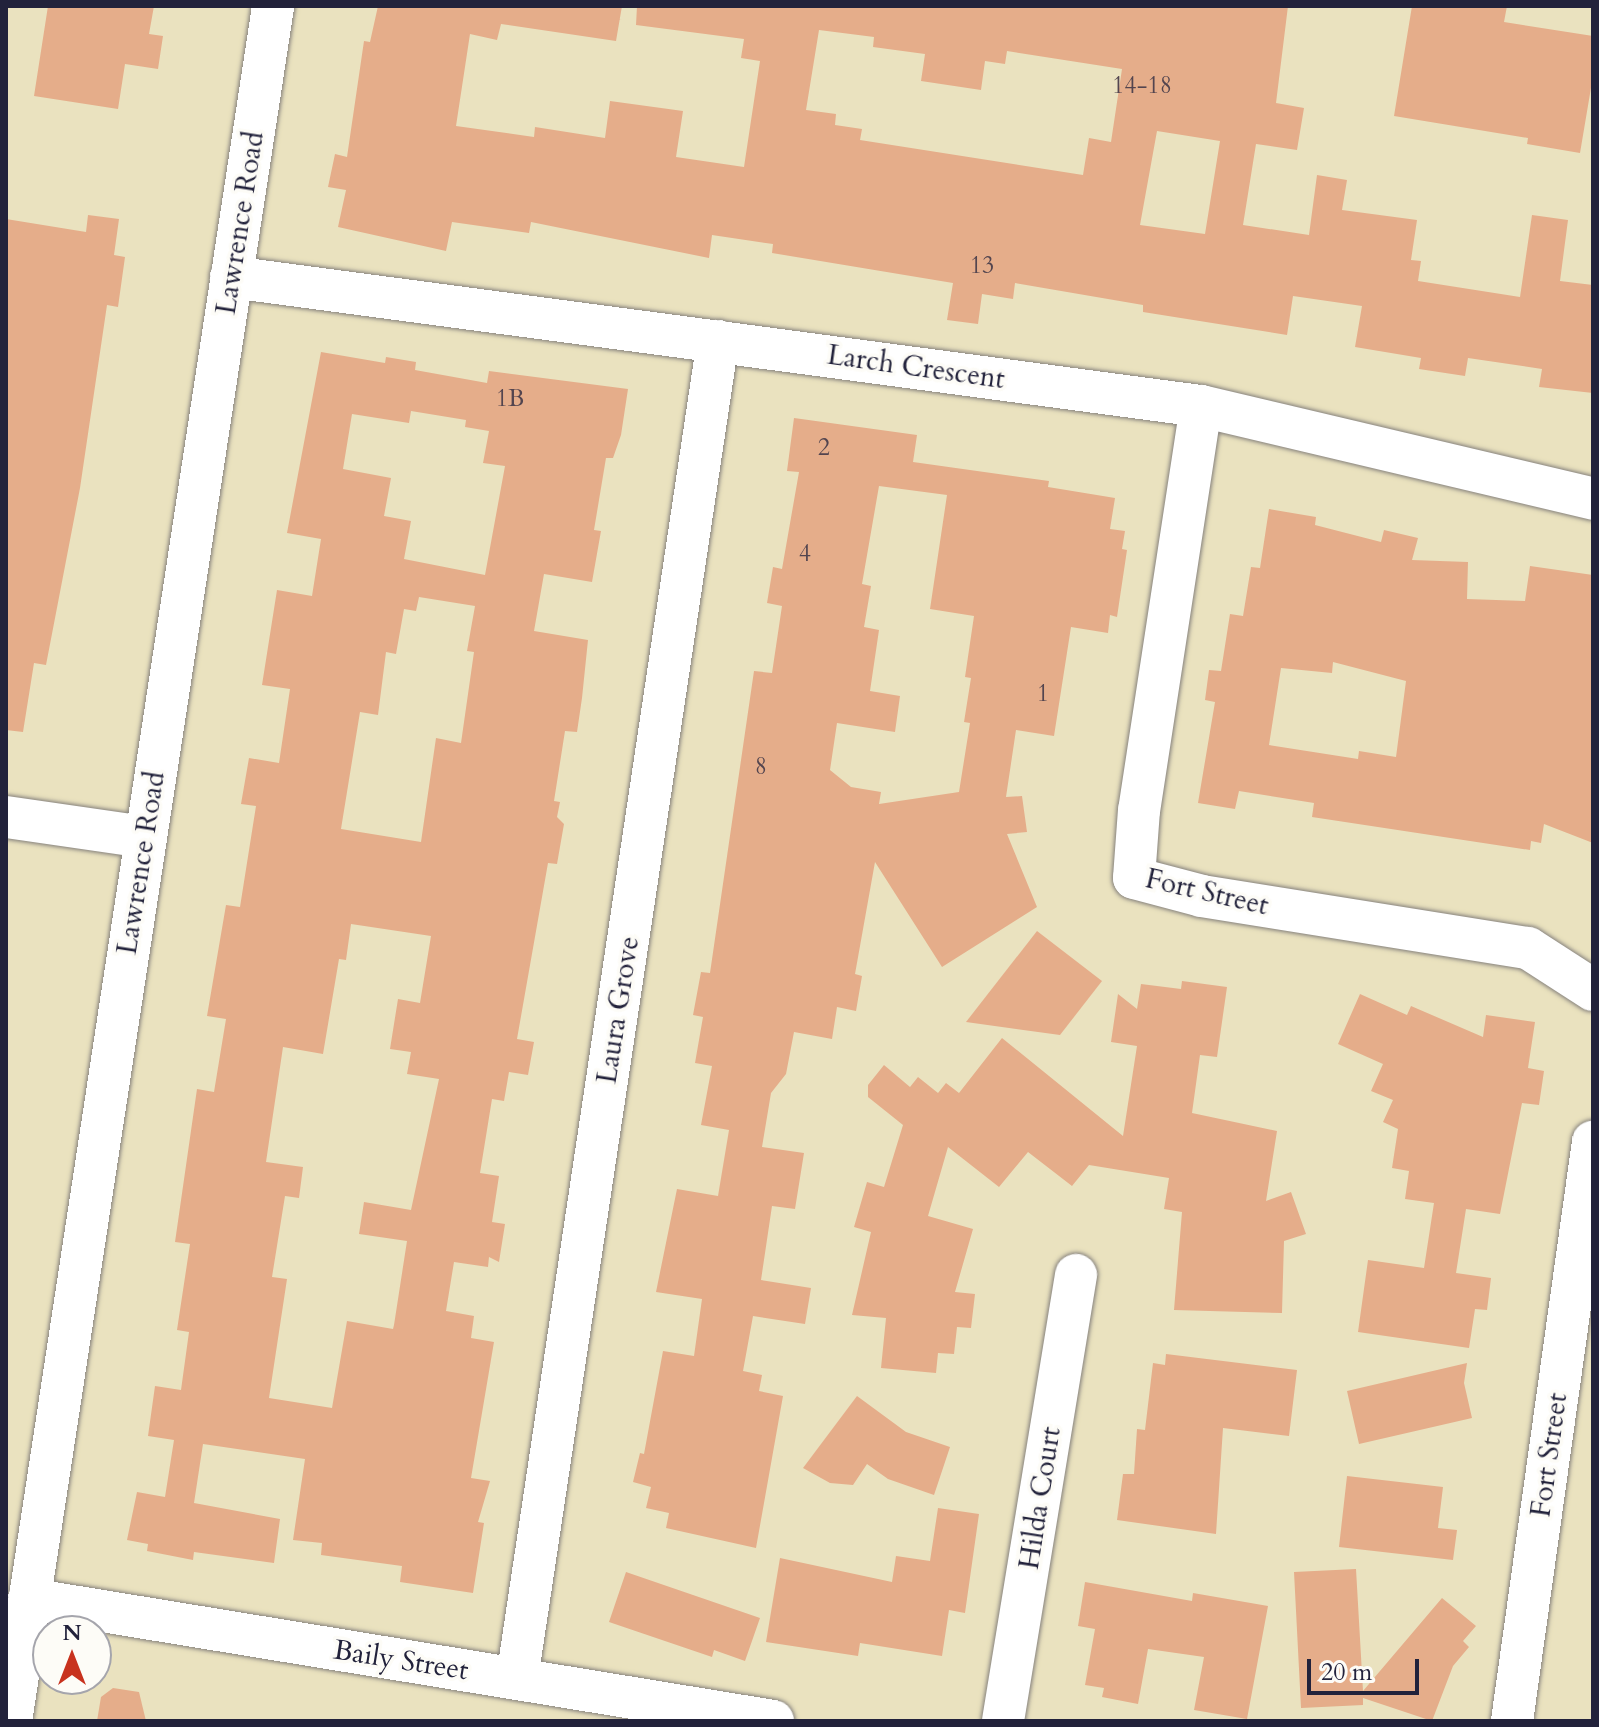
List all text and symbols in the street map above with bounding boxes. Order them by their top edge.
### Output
house number: 14-18 [1112,72,1172,100]
street label: Lawrence Road [209,129,271,317]
house number: 13 [970,252,994,280]
street label: Larch Crescent [825,338,1007,396]
house number: 1B [496,385,524,413]
house number: 2 [818,434,830,462]
house number: 4 [799,540,811,568]
house number: 1 [1037,680,1049,708]
house number: 8 [755,753,767,781]
street label: Lawrence Road [110,769,172,957]
street label: Fort Street [1142,862,1272,922]
street label: Laura Grove [590,934,646,1086]
street label: Fort Street [1524,1391,1574,1519]
street label: Hilda Court [1012,1424,1068,1572]
north arrow [32,1615,112,1695]
text: N [62,1618,82,1648]
street label: Baily Street [331,1633,471,1687]
scale bar [1311,1643,1423,1693]
text: 20 m [1321,1656,1372,1689]

